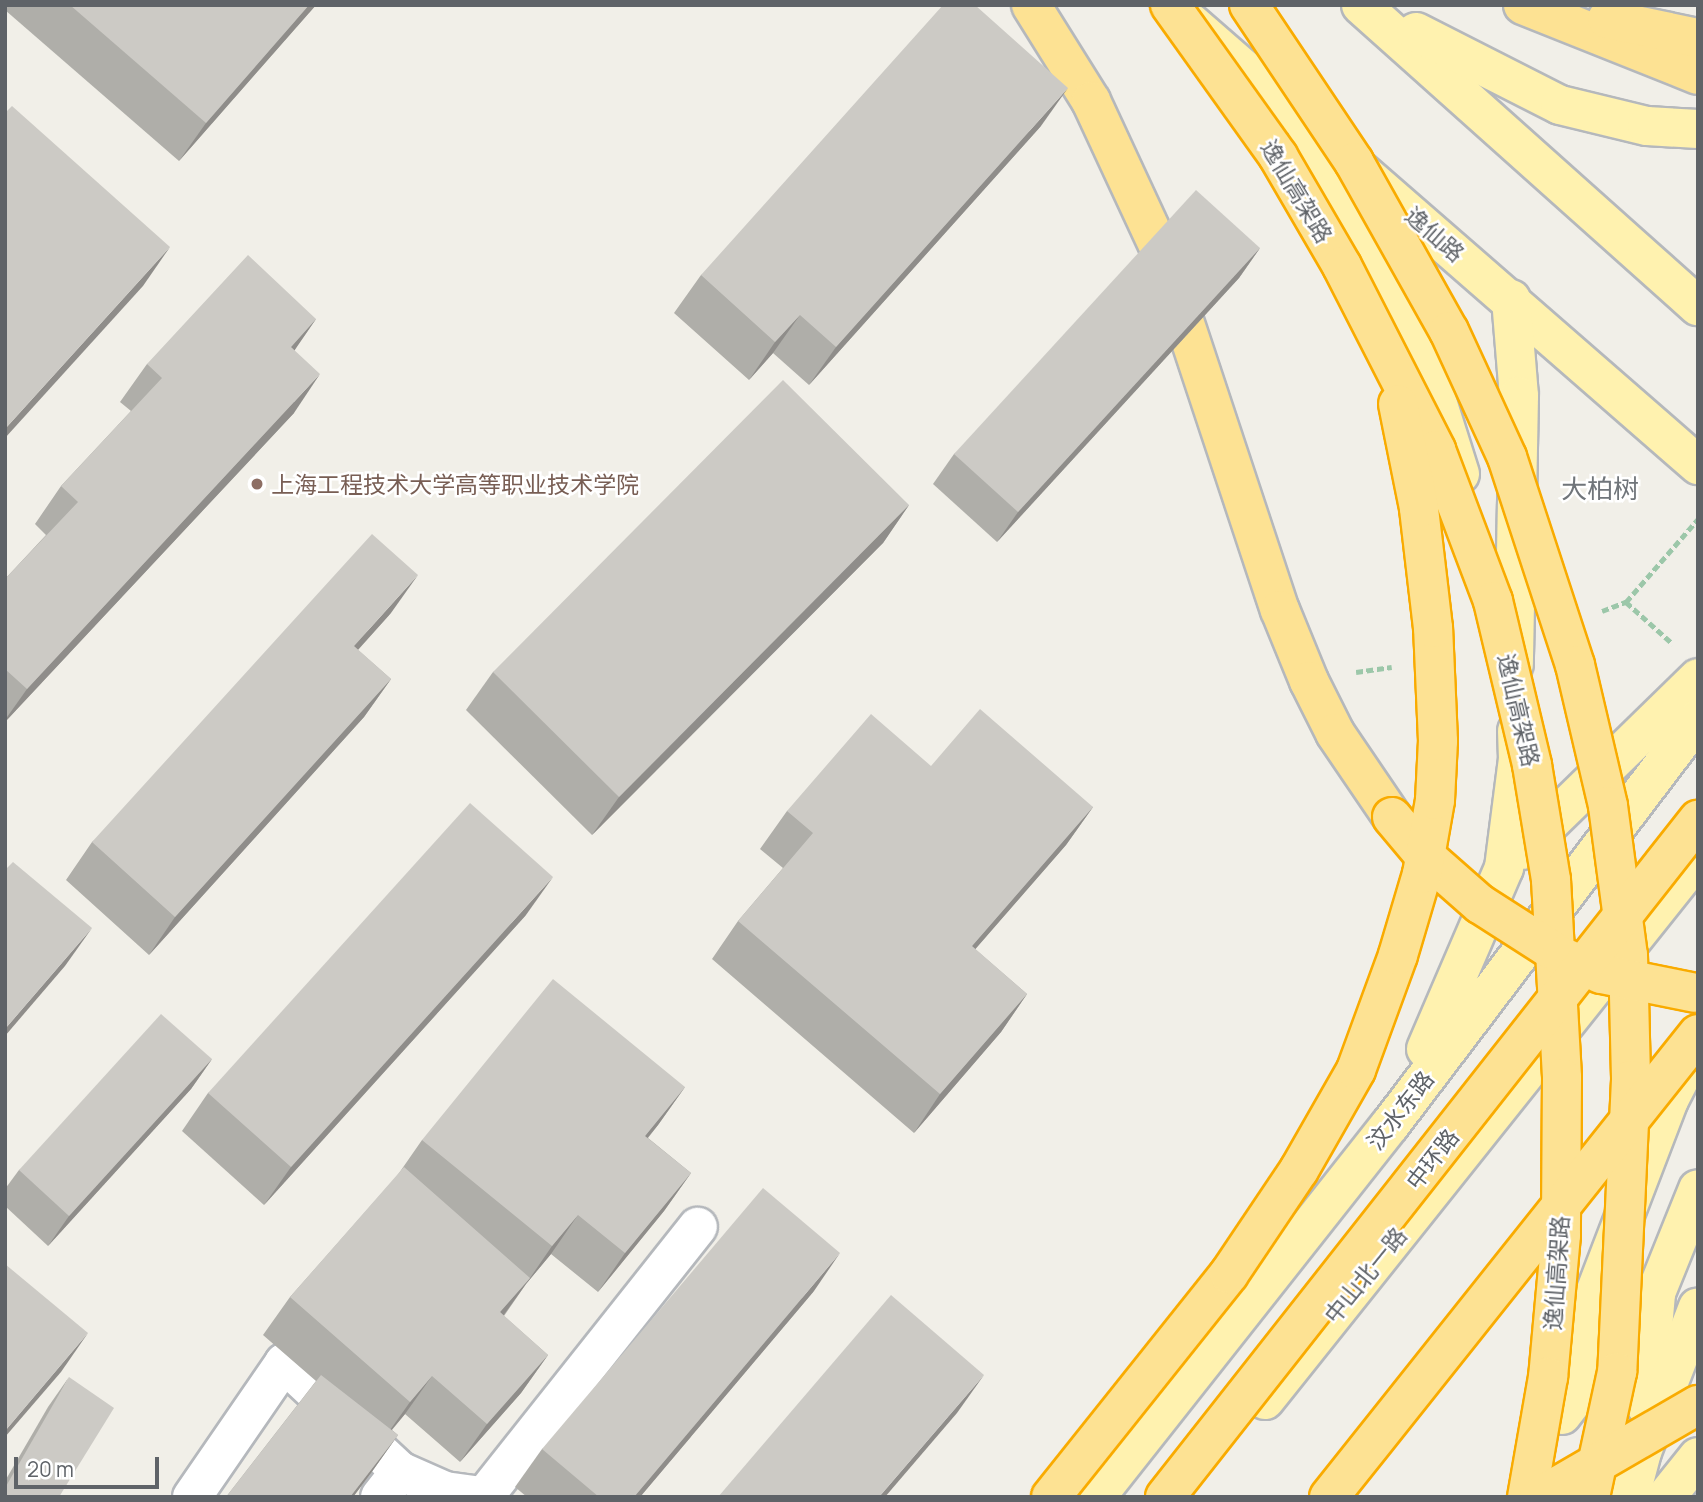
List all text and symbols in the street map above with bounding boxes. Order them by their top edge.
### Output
street label: 逸仙高架路 [1256,135,1338,247]
street label: 逸仙路 [1400,201,1470,267]
place label: 上海工程技术大学高等职业技术学院 [271,470,639,498]
district label: 大柏树 [1561,473,1639,505]
marker: 上海工程技术大学高等职业技术学院 [249,476,265,492]
street label: 逸仙高架路 [1493,651,1545,769]
street label: 汶水东路 [1361,1065,1439,1155]
street label: 中环路 [1400,1123,1464,1195]
street label: 逸仙高架路 [1538,1215,1574,1331]
street label: 中山北一路 [1318,1222,1412,1328]
scale bar [18,1442,163,1486]
text: 20 m [27,1455,74,1483]

